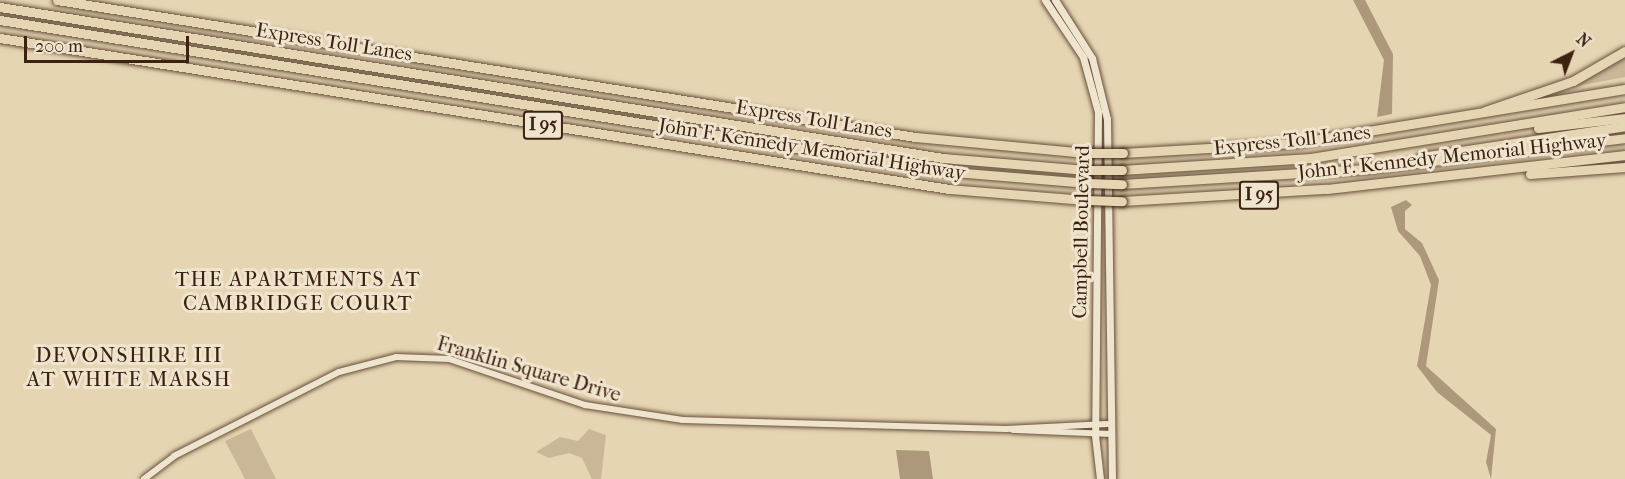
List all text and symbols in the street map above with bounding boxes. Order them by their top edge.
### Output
street label: Express Toll Lanes [254,18,414,66]
scale bar [27,24,192,62]
north arrow [1541,24,1601,84]
text: N [1573,29,1594,51]
text: 200 m [35,36,83,57]
street label: Express Toll Lanes [734,95,894,143]
road number: I 95 [522,110,564,140]
street label: John F. Kennedy Memorial Highway [657,113,967,185]
street label: Express Toll Lanes [1212,120,1372,160]
street label: John F. Kennedy Memorial Highway [1296,128,1608,184]
street label: Campbell Boulevard [1067,145,1095,319]
road number: I 95 [1238,180,1280,210]
district label: THE APARTMENTS AT CAMBRIDGE COURT [175,266,421,316]
street label: Franklin Square Drive [434,331,624,407]
district label: DEVONSHIRE III AT WHITE MARSH [26,342,232,392]

